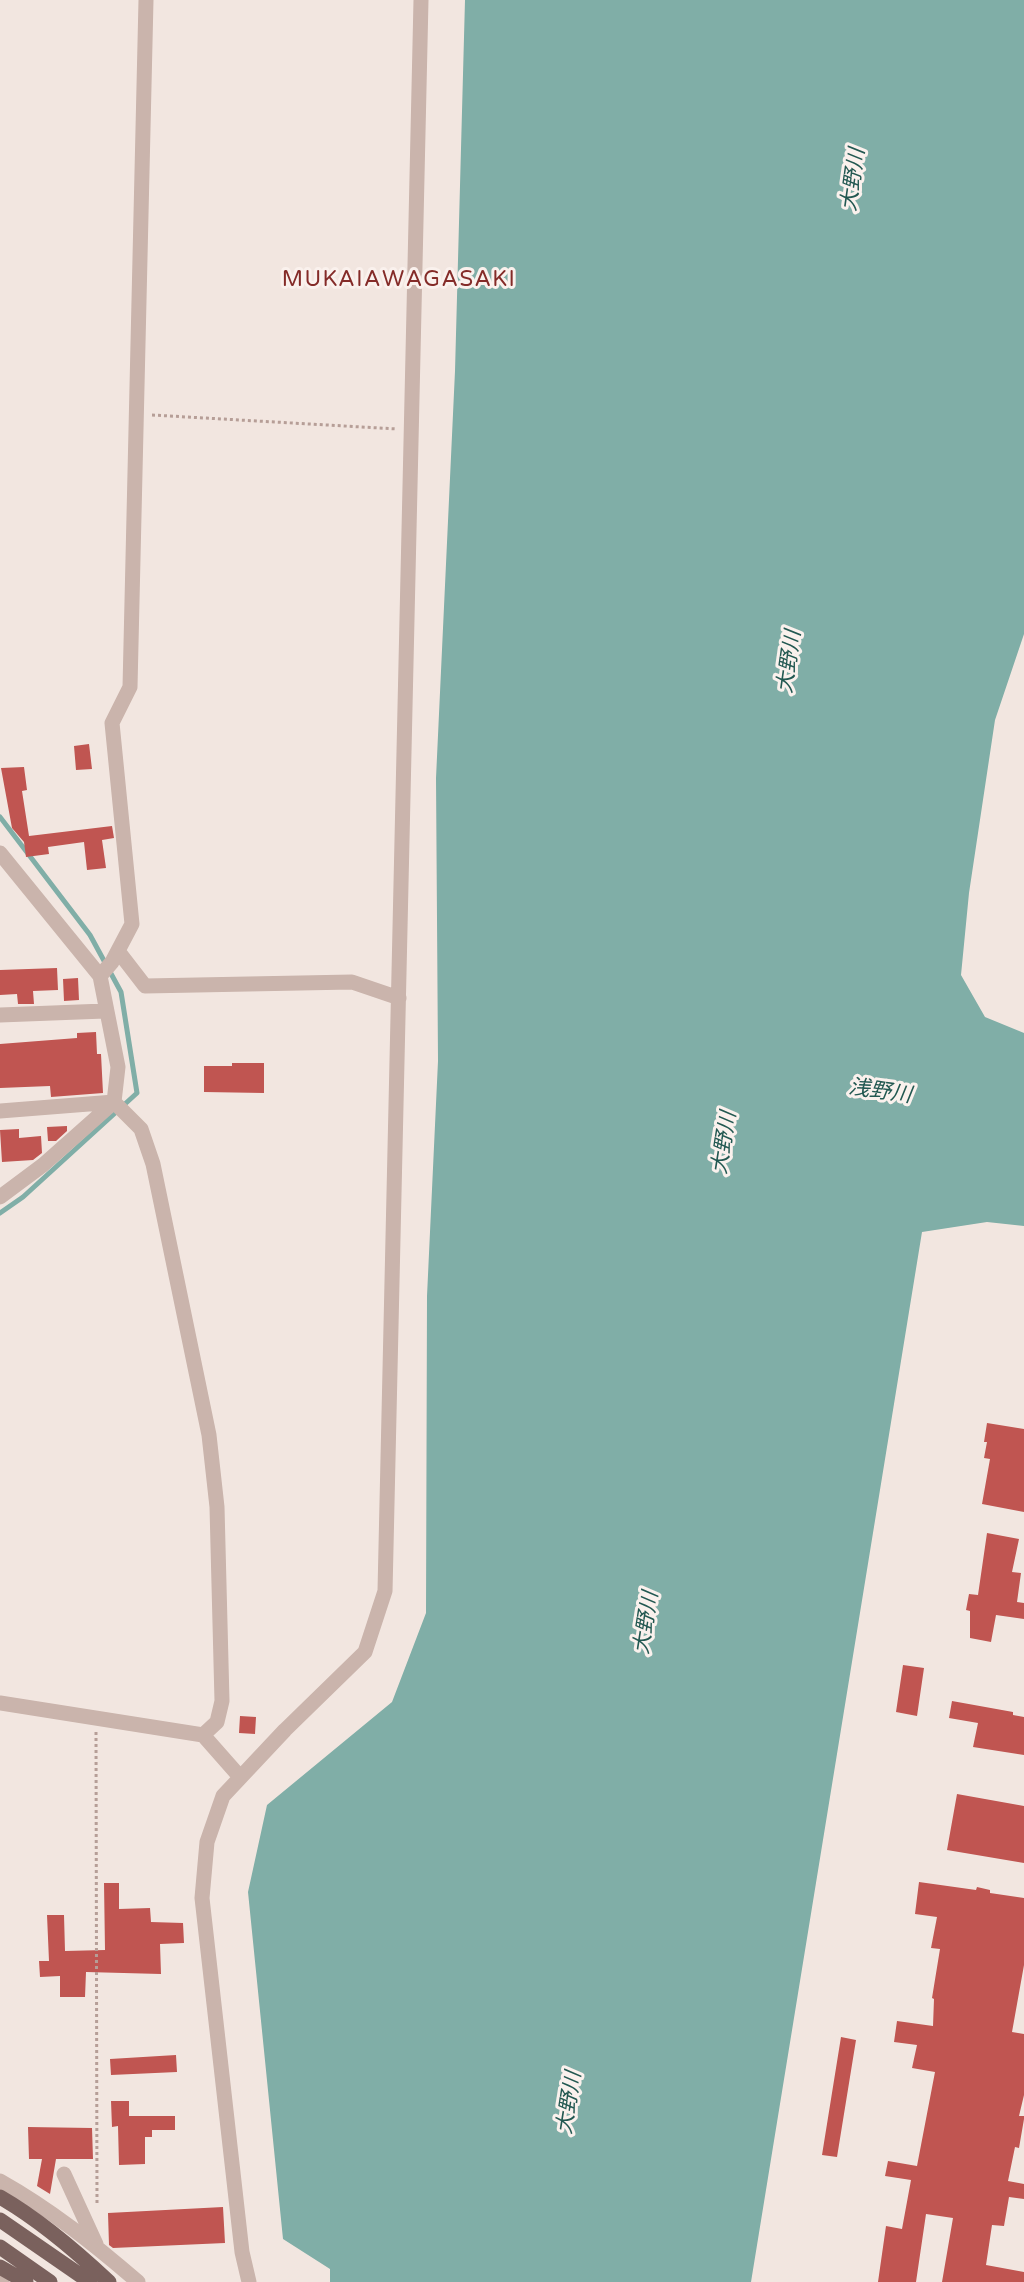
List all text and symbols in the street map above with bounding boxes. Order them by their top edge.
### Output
water label: 大野川 [837,147,871,213]
district label: MUKAIAWAGASAKI [282,267,516,293]
water label: 大野川 [773,629,807,695]
water label: 浅野川 [847,1075,913,1109]
water label: 大野川 [708,1110,742,1176]
water label: 大野川 [630,1590,664,1656]
water label: 大野川 [553,2070,587,2136]

